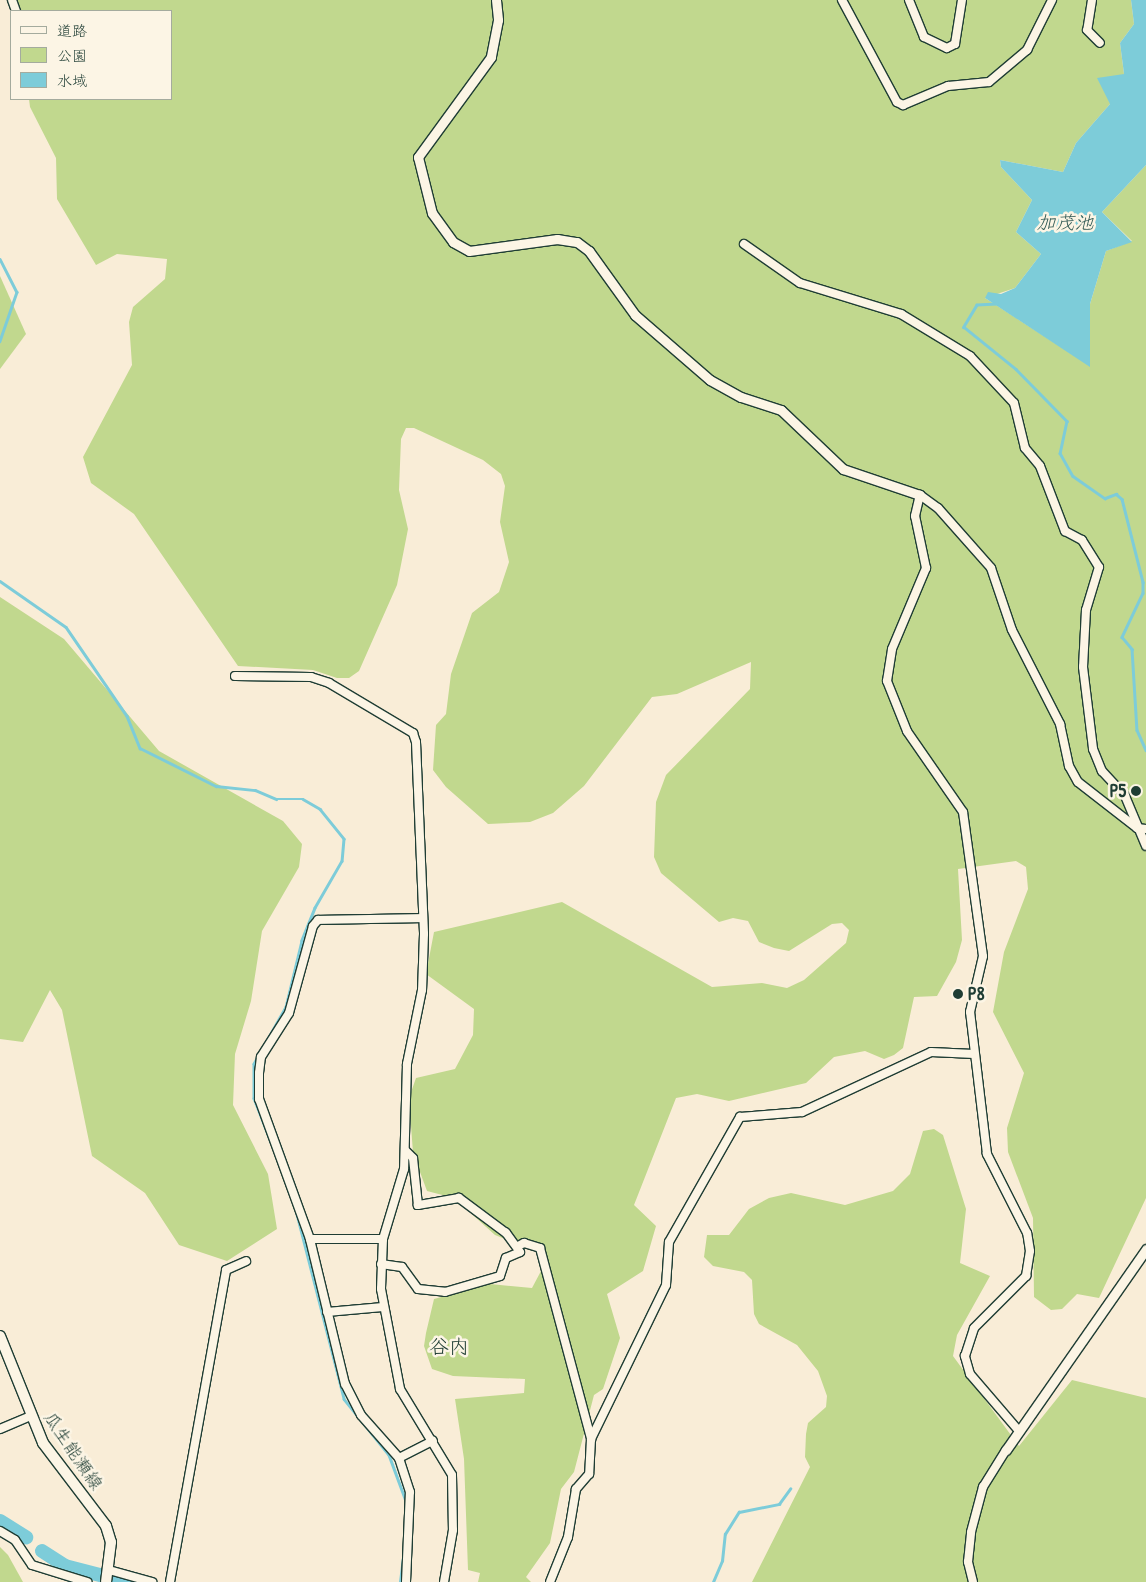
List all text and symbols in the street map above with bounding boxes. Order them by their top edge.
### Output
legend [10,10,172,100]
text: 道路 [57,20,87,41]
text: 公園 [57,45,87,66]
text: 水域 [57,70,87,91]
water label: 加茂池 [1037,212,1093,234]
place label: P5 [1110,780,1126,802]
marker: P5 [1130,785,1142,797]
place label: P8 [968,983,984,1005]
marker: P8 [952,988,964,1000]
district label: 谷内 [429,1333,469,1357]
street label: 瓜生能瀬線 [39,1408,107,1494]

